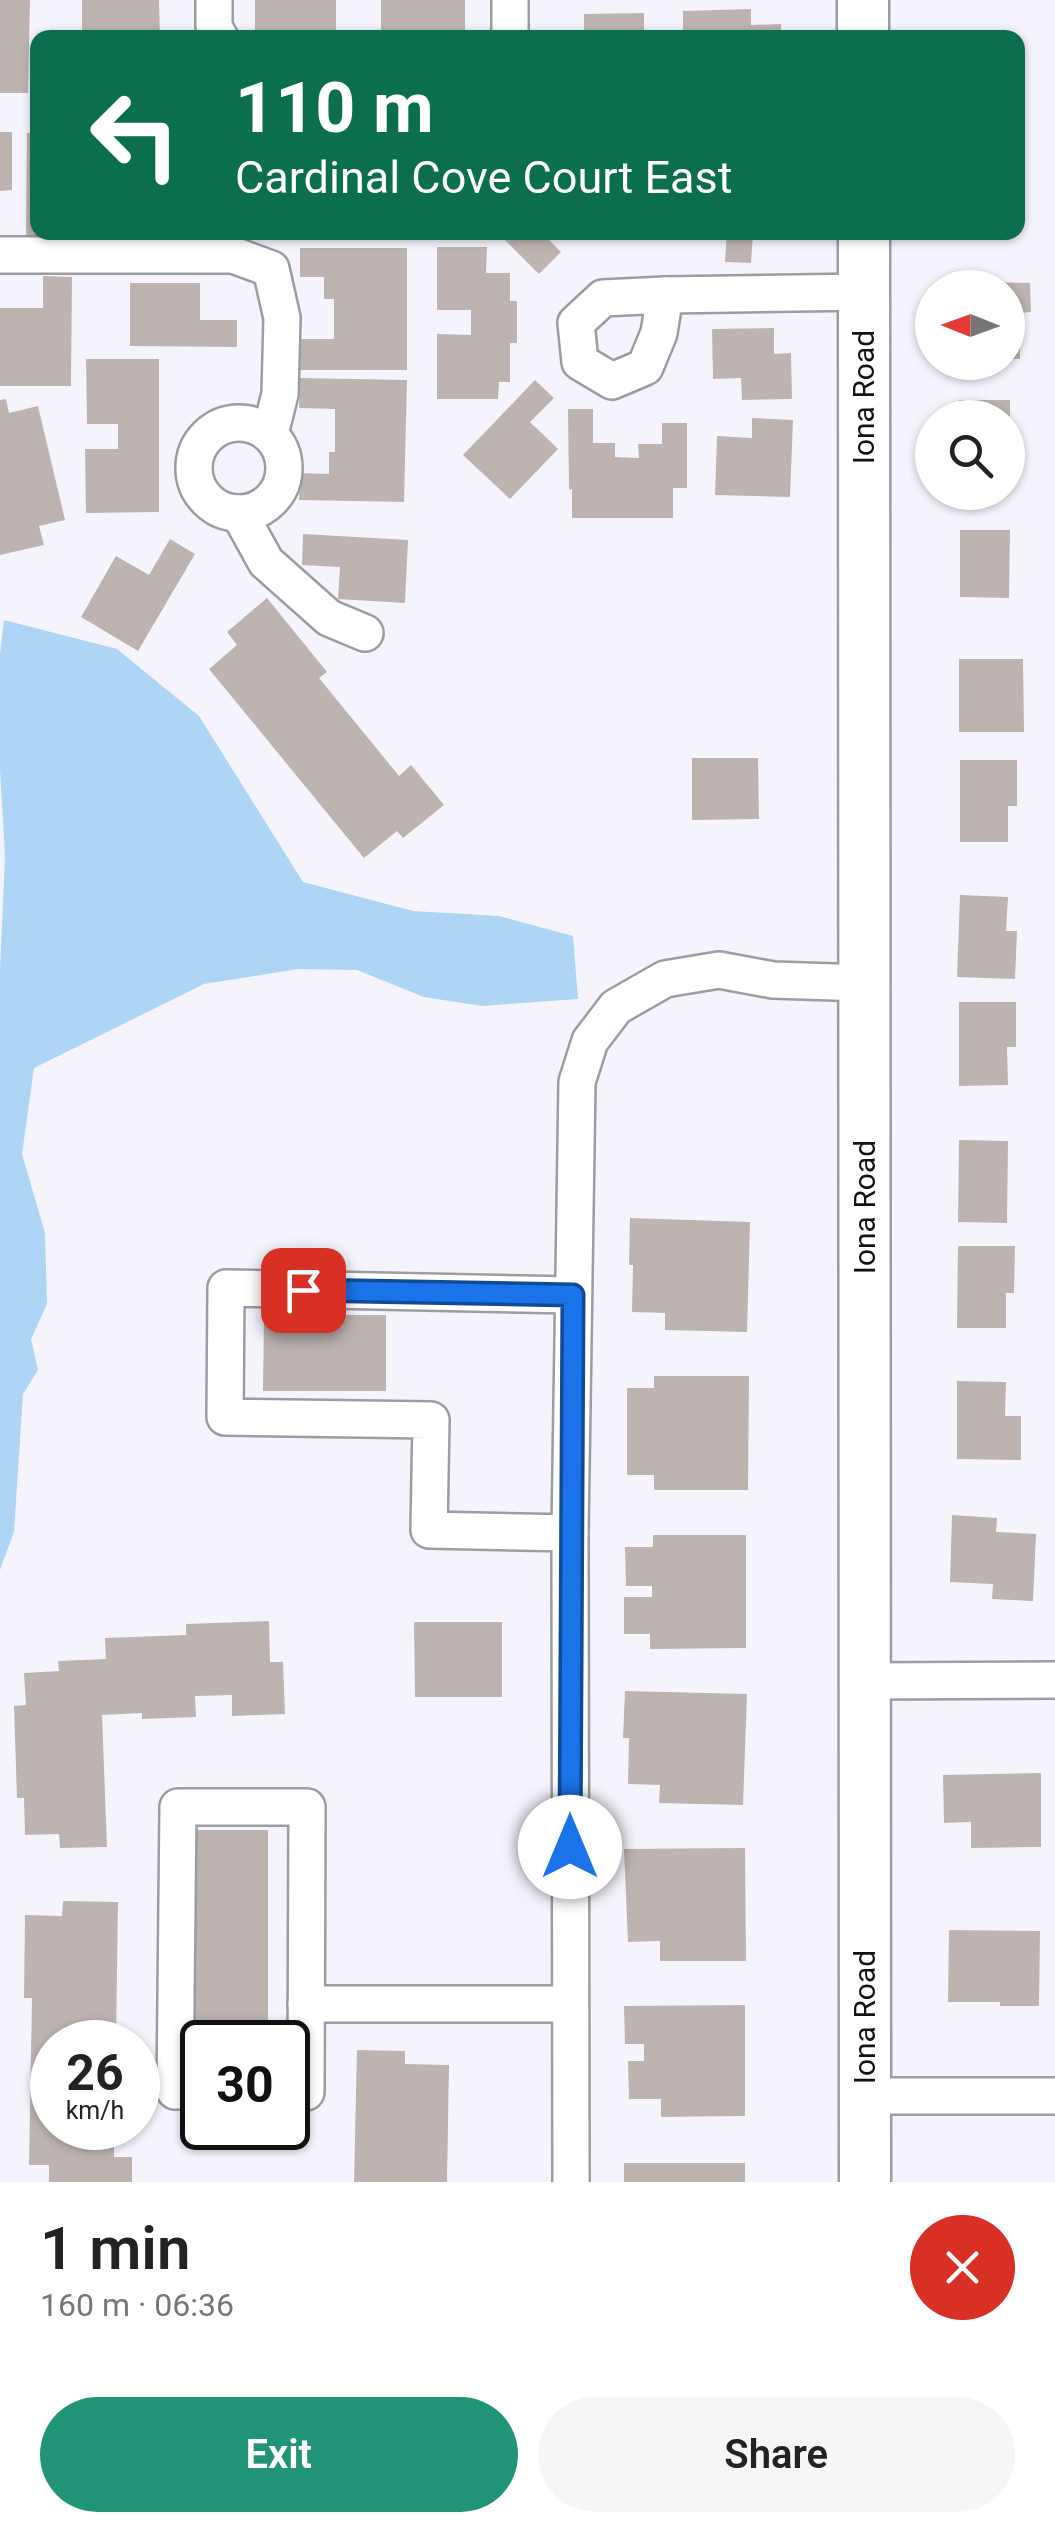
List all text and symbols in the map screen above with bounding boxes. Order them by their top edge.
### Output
text: 110 m [235,67,434,149]
icon: left [70,70,200,200]
text: Cardinal Cove Court East [235,151,733,204]
north arrow [915,270,1025,380]
map controls [915,270,1025,510]
street label: Iona Road [846,330,881,464]
button: search [915,400,1025,510]
street label: Iona Road [847,1140,882,1274]
pin [261,1248,346,1333]
icon: arrive [276,1263,331,1318]
position arrow [518,1795,622,1899]
street label: Iona Road [847,1950,882,2084]
speed limit sign: 30 [180,2020,310,2150]
text: 26 [66,2044,124,2102]
text: km/h [66,2096,124,2125]
text: 1 min [40,2213,190,2284]
button: close [910,2215,1015,2320]
text: 160 m · 06:36 [40,2286,234,2324]
button: Exit [40,2397,518,2512]
button: Share [538,2397,1015,2512]

